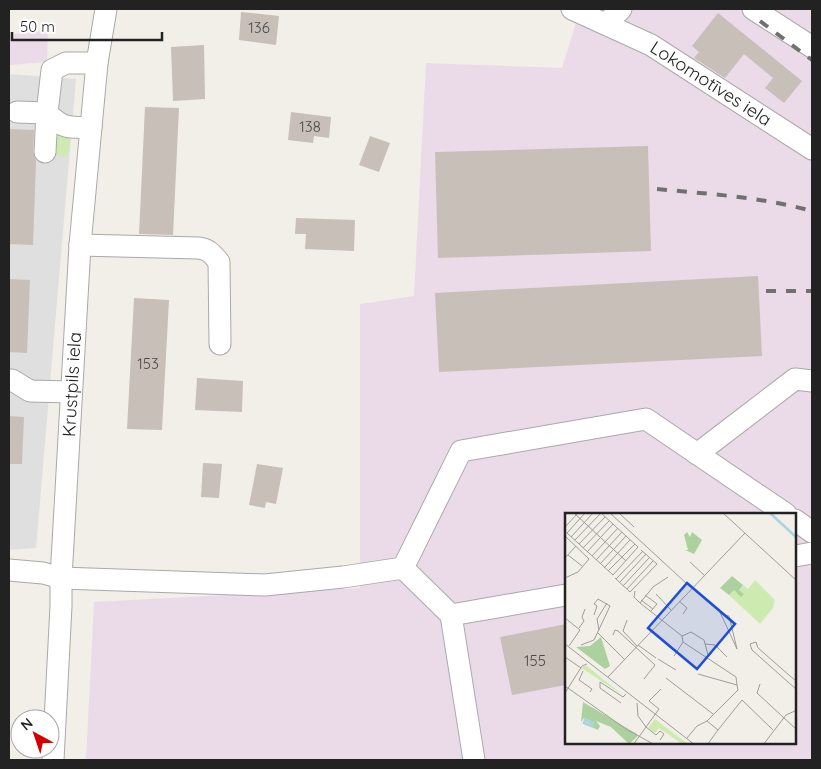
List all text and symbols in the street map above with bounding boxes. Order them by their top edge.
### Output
scale bar [12,10,162,42]
text: 50 m [20,17,55,36]
house number: 136 [248,18,270,37]
street label: Lokomotīves iela [646,36,776,131]
house number: 138 [299,117,321,136]
street label: Krustpils iela [57,331,86,438]
house number: 153 [137,354,159,373]
inset map [565,513,796,744]
house number: 155 [524,651,546,670]
north arrow [10,709,60,759]
text: N [17,714,36,734]

